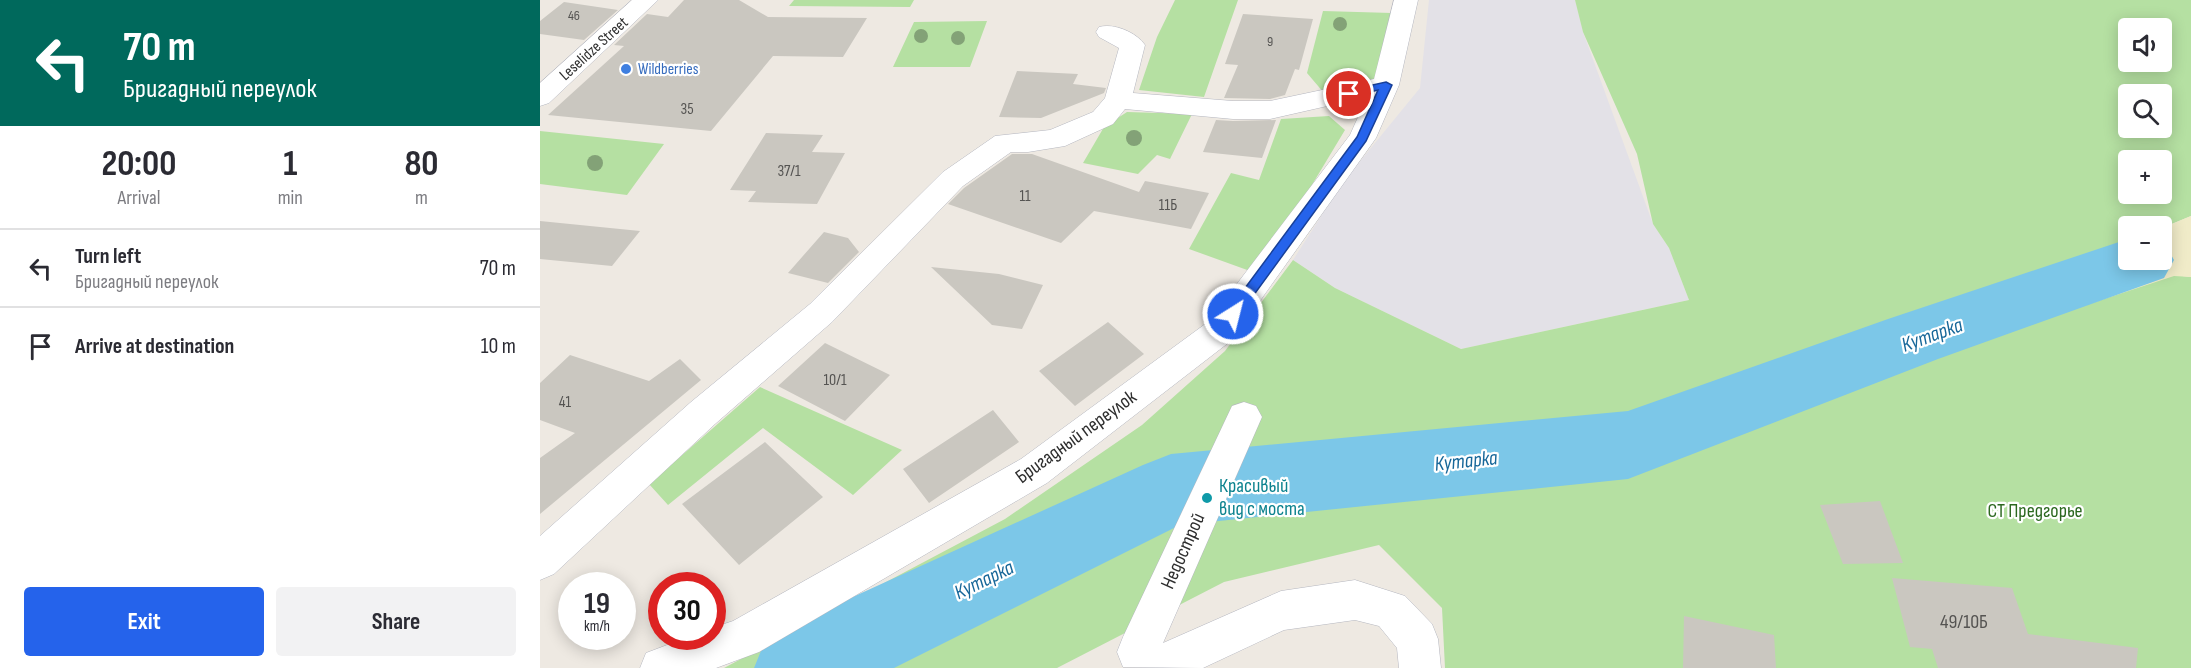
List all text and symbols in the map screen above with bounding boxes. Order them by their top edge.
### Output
house number: 46 [568,7,580,24]
street label: Leselidze Street [556,13,632,85]
map controls [2118,18,2172,270]
button: sound [2118,18,2172,72]
text: 70 m [123,22,196,73]
icon: left [24,24,102,102]
house number: 9 [1267,33,1273,50]
place label: Wildberries [638,60,699,79]
marker: Wildberries [619,62,633,76]
pin [1323,68,1374,119]
text: Бригадный переулок [123,73,317,105]
icon: arrive [1332,77,1365,110]
button: search [2118,84,2172,138]
house number: 35 [680,100,694,119]
text: 20:00 [101,143,176,186]
text: 1 [283,143,297,186]
text: 80 [404,143,439,186]
button: + [2118,150,2172,204]
house number: 37/1 [777,162,801,181]
text: Arrival [117,186,160,210]
text: min [278,186,303,210]
text: m [415,186,428,210]
house number: 11 [1019,187,1031,206]
house number: 11Б [1159,196,1177,215]
button: − [2118,216,2172,270]
text: Turn left [75,243,141,270]
icon: left [24,252,57,285]
text: 70 m [480,255,516,282]
text: Бригадный переулок [75,270,219,294]
position arrow [1201,282,1265,346]
water label: Кутарка [1898,312,1966,358]
icon: arrive [24,330,57,363]
text: Arrive at destination [75,333,234,360]
text: 10 m [481,333,516,360]
house number: 10/1 [824,371,847,390]
street label: Бригадный переулок [1011,385,1141,489]
house number: 41 [559,393,572,412]
water label: Кутарка [1433,445,1499,477]
place label: Красивый вид с моста [1219,474,1305,521]
marker: Красивый вид с моста [1200,491,1214,505]
park label: СТ Предгорье [1987,499,2083,523]
street label: Недострой [1156,509,1210,593]
water label: Кутарка [950,555,1018,605]
speed limit sign: 30 [648,572,726,650]
text: 19 [584,586,610,622]
button: Exit [24,587,264,656]
button: Share [276,587,516,656]
house number: 49/10Б [1940,610,1988,634]
text: km/h [584,617,610,636]

